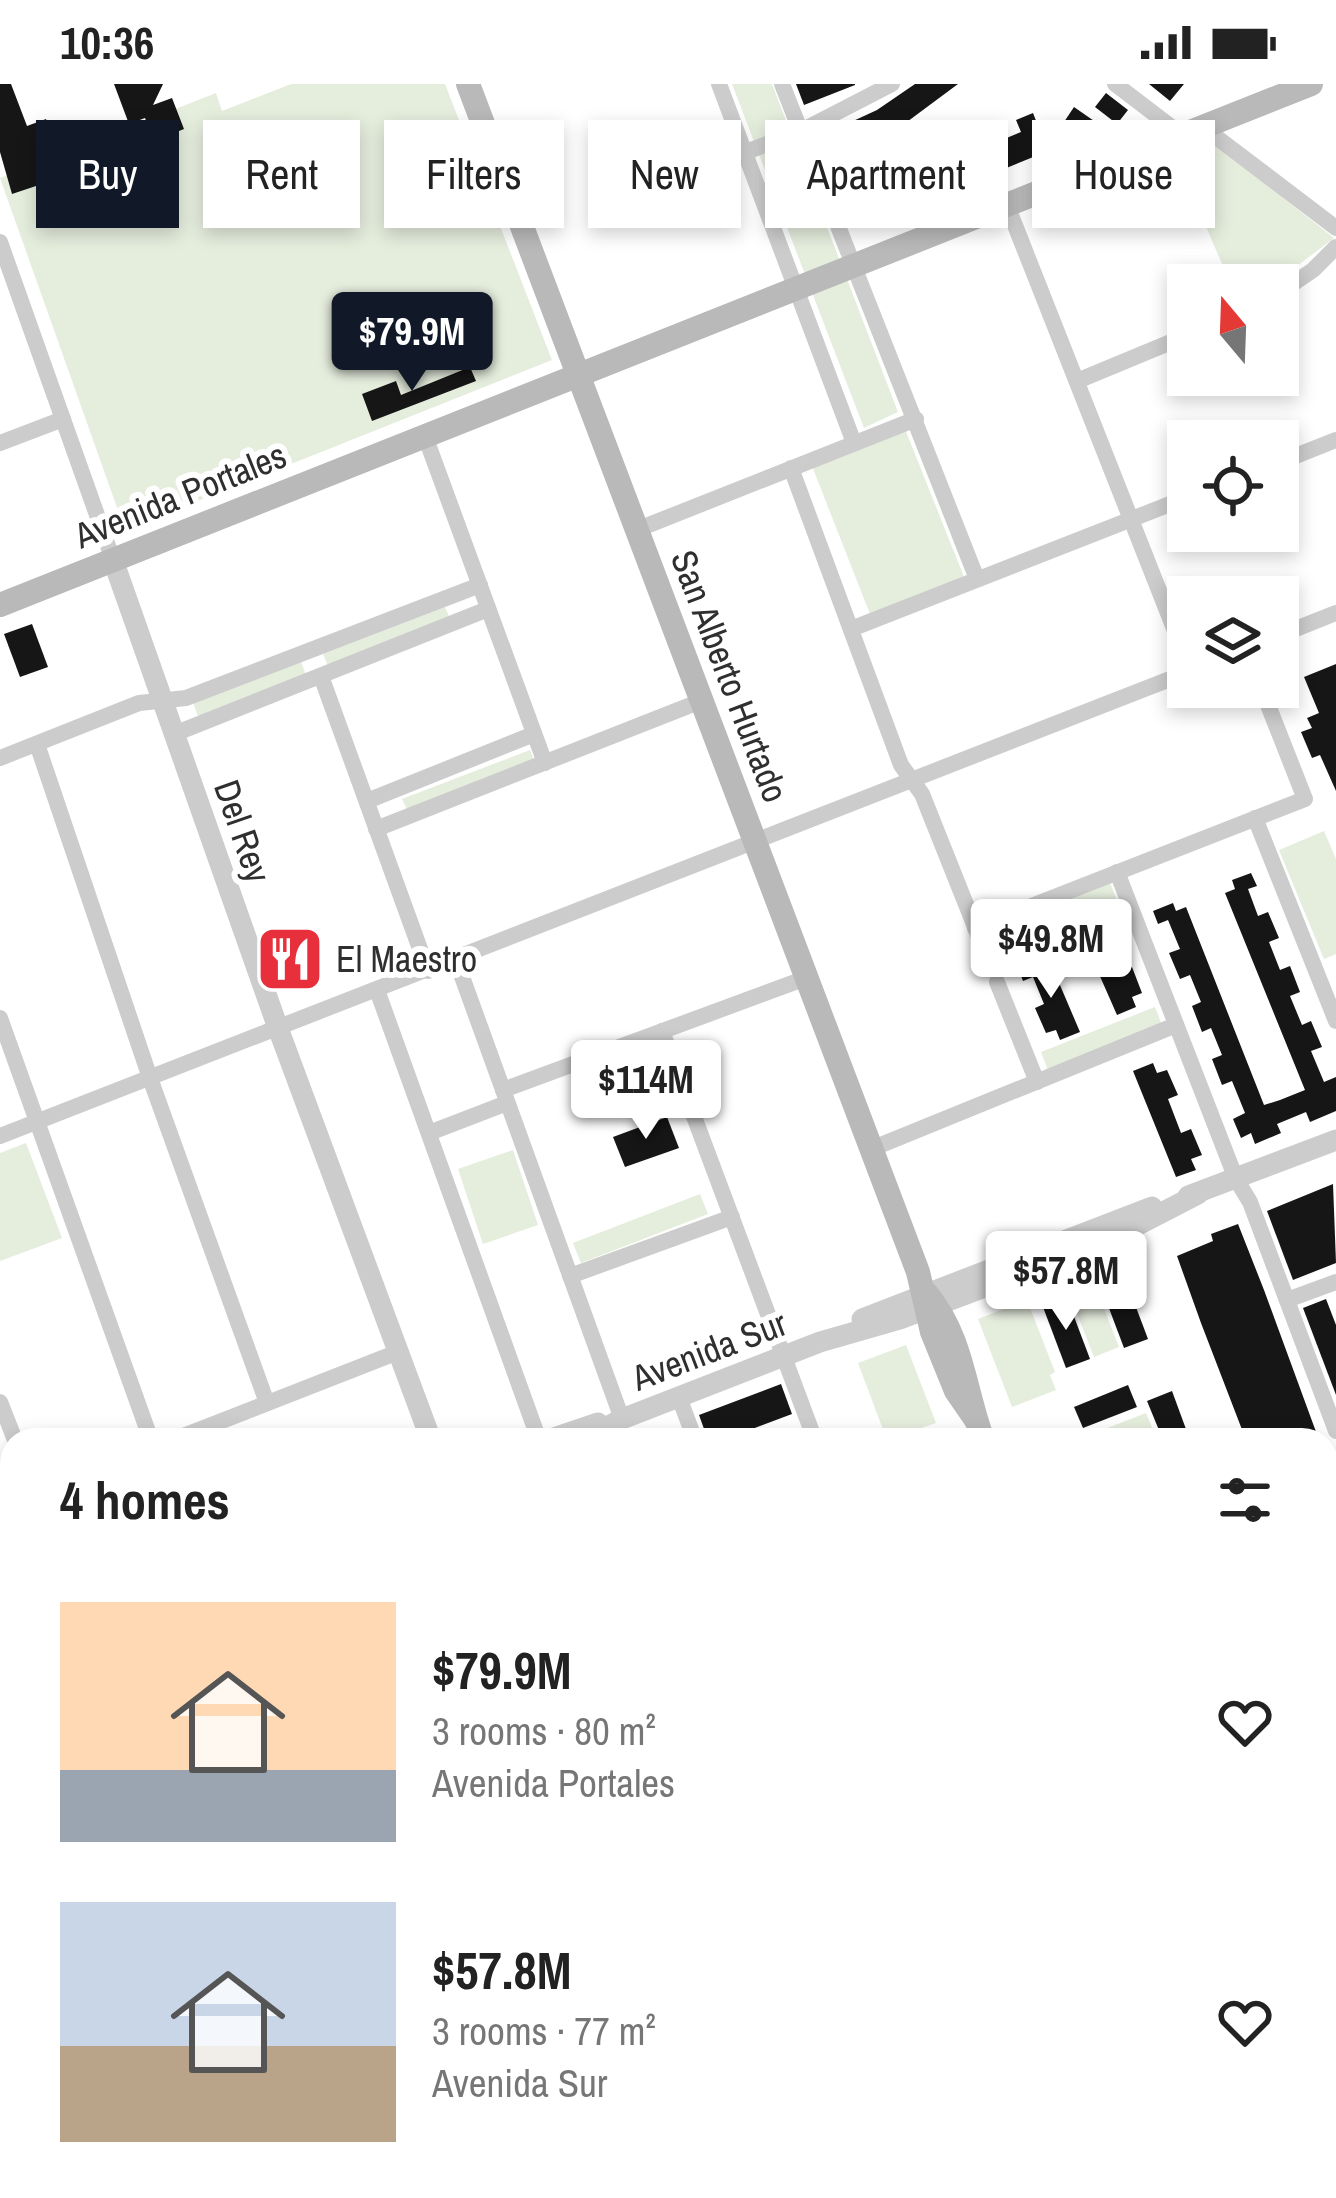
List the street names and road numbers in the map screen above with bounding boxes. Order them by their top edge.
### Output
street label: Avenida Portales [66,431,293,560]
street label: San Alberto Hurtado [660,543,800,809]
street label: Del Rey [203,774,283,889]
street label: Avenida Sur [624,1299,793,1402]

